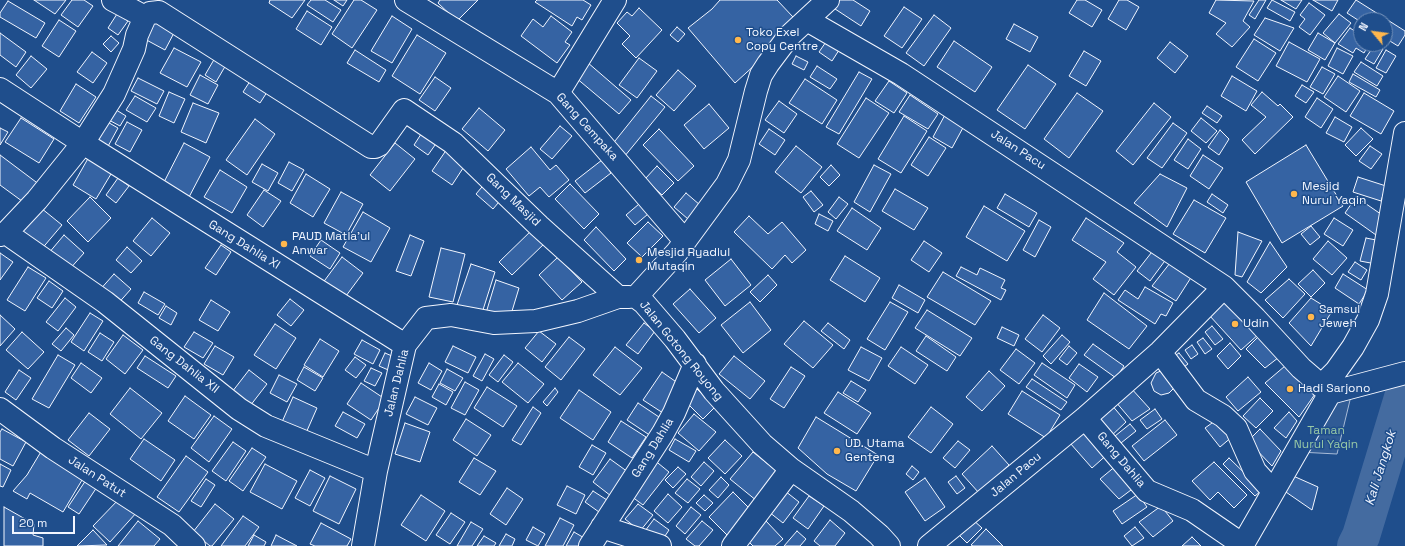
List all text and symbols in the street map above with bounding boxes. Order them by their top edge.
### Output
north arrow [1353,12,1393,52]
text: N [1355,20,1371,33]
place label: Toko Exel Copy Centre [746,26,818,54]
marker: Toko Exel Copy Centre [733,35,743,45]
street label: Gang Cempaka [553,90,621,164]
street label: Jalan Pacu [988,127,1048,173]
street label: Gang Masjid [483,170,543,230]
place label: Mesjid Nurul Yaqin [1302,180,1366,208]
marker: Mesjid Nurul Yaqin [1289,189,1299,199]
street label: Gang Dahlia XI [206,217,282,273]
place label: PAUD Matla'ul Anwar [292,230,370,258]
marker: PAUD Matla'ul Anwar [279,239,289,249]
place label: Mesjid Ryadlul Mutaqin [647,246,730,274]
marker: Mesjid Ryadlul Mutaqin [634,255,644,265]
street label: Jalan Gotong Royong [636,298,726,404]
place label: Samsul Jeweh [1319,303,1360,331]
marker: Samsul Jeweh [1306,312,1316,322]
place label: Udin [1243,317,1269,331]
marker: Udin [1230,319,1240,329]
street label: Gang Dahlia XII [146,333,222,397]
street label: Jalan Dahlia [382,348,412,418]
place label: Hadi Sarjono [1298,382,1370,396]
marker: Hadi Sarjono [1285,384,1295,394]
street label: Gang Dahlia [629,415,677,481]
park label: Taman Nurul Yaqin [1294,424,1358,452]
water label: Kali Jangkok [1362,428,1400,508]
street label: Gang Dahlia [1094,429,1148,491]
place label: UD. Utama Genteng [845,437,904,465]
marker: UD. Utama Genteng [832,446,842,456]
street label: Jalan Pacu [987,449,1045,501]
street label: Jalan Patut [65,453,129,501]
scale bar [14,508,77,534]
text: 20 m [19,515,47,531]

